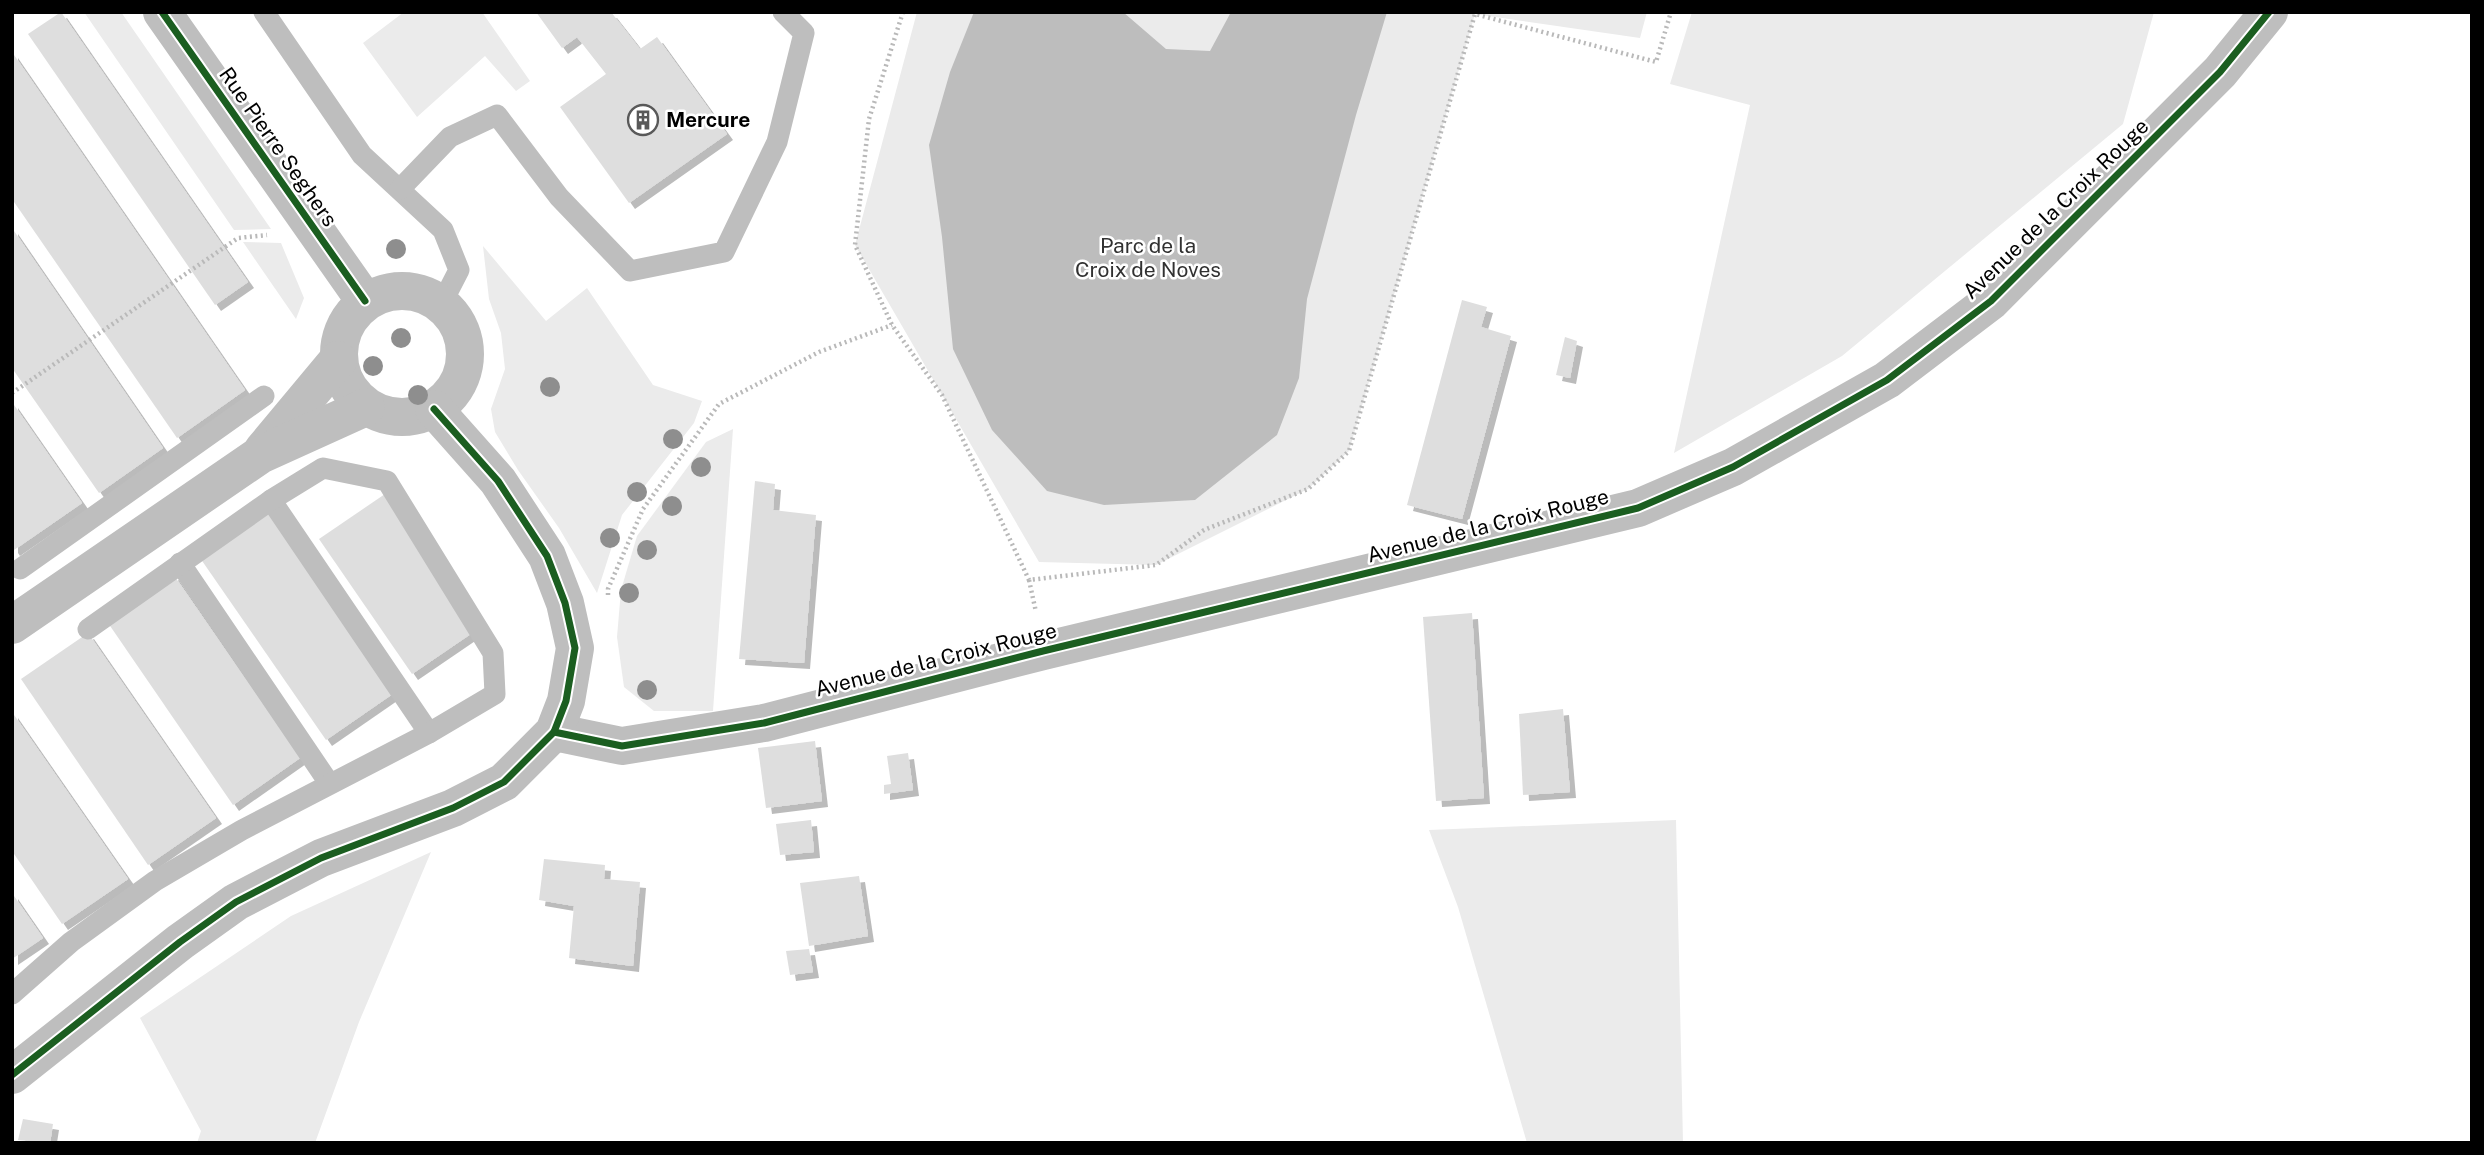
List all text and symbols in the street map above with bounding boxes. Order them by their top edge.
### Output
street label: Rue Pierre Seghers [214,62,343,231]
building icon: Mercure [626,103,660,137]
place label: Mercure [666,107,750,132]
street label: Avenue de la Croix Rouge [1958,113,2154,304]
park label: Parc de la Croix de Noves [1075,233,1221,282]
street label: Avenue de la Croix Rouge [1364,483,1611,568]
street label: Avenue de la Croix Rouge [812,617,1059,702]

